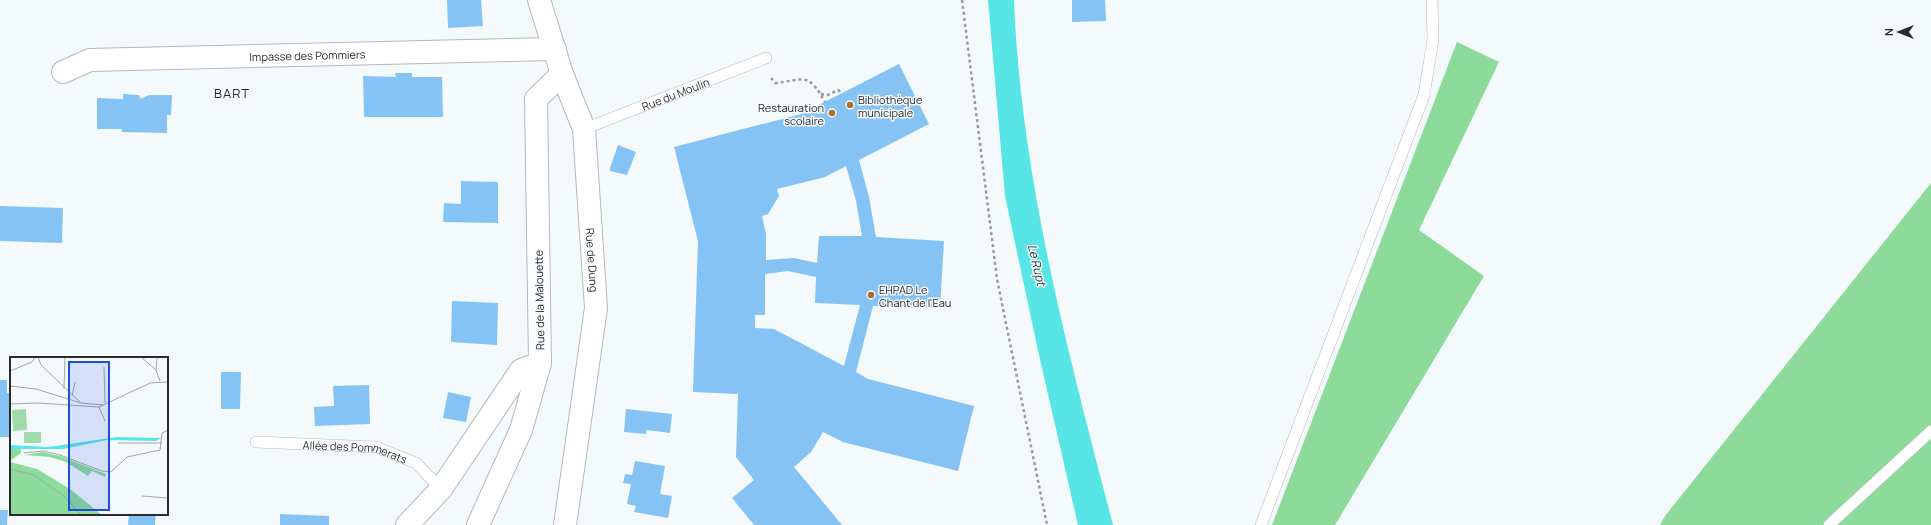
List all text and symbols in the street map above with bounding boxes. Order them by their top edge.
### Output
north arrow [1879,12,1919,52]
text: N [1881,28,1896,36]
street label: Impasse des Pommiers [249,46,366,64]
street label: Rue du Moulin [639,73,711,113]
district label: BART [214,84,250,102]
place label: Bibliothèque municipale [858,92,923,120]
place label: Restauration scolaire [758,100,825,128]
marker: Bibliothèque municipale [845,100,855,110]
marker: Restauration scolaire [827,108,837,118]
street label: Rue de Dung [583,227,602,293]
water label: Le Rupt [1024,243,1050,289]
street label: Rue de la Malouette [531,249,547,350]
place label: EHPAD Le Chant de l'Eau [879,282,951,310]
marker: EHPAD Le Chant de l'Eau [866,290,876,300]
inset map [10,357,168,515]
street label: Allée des Pommerats [302,436,410,466]

